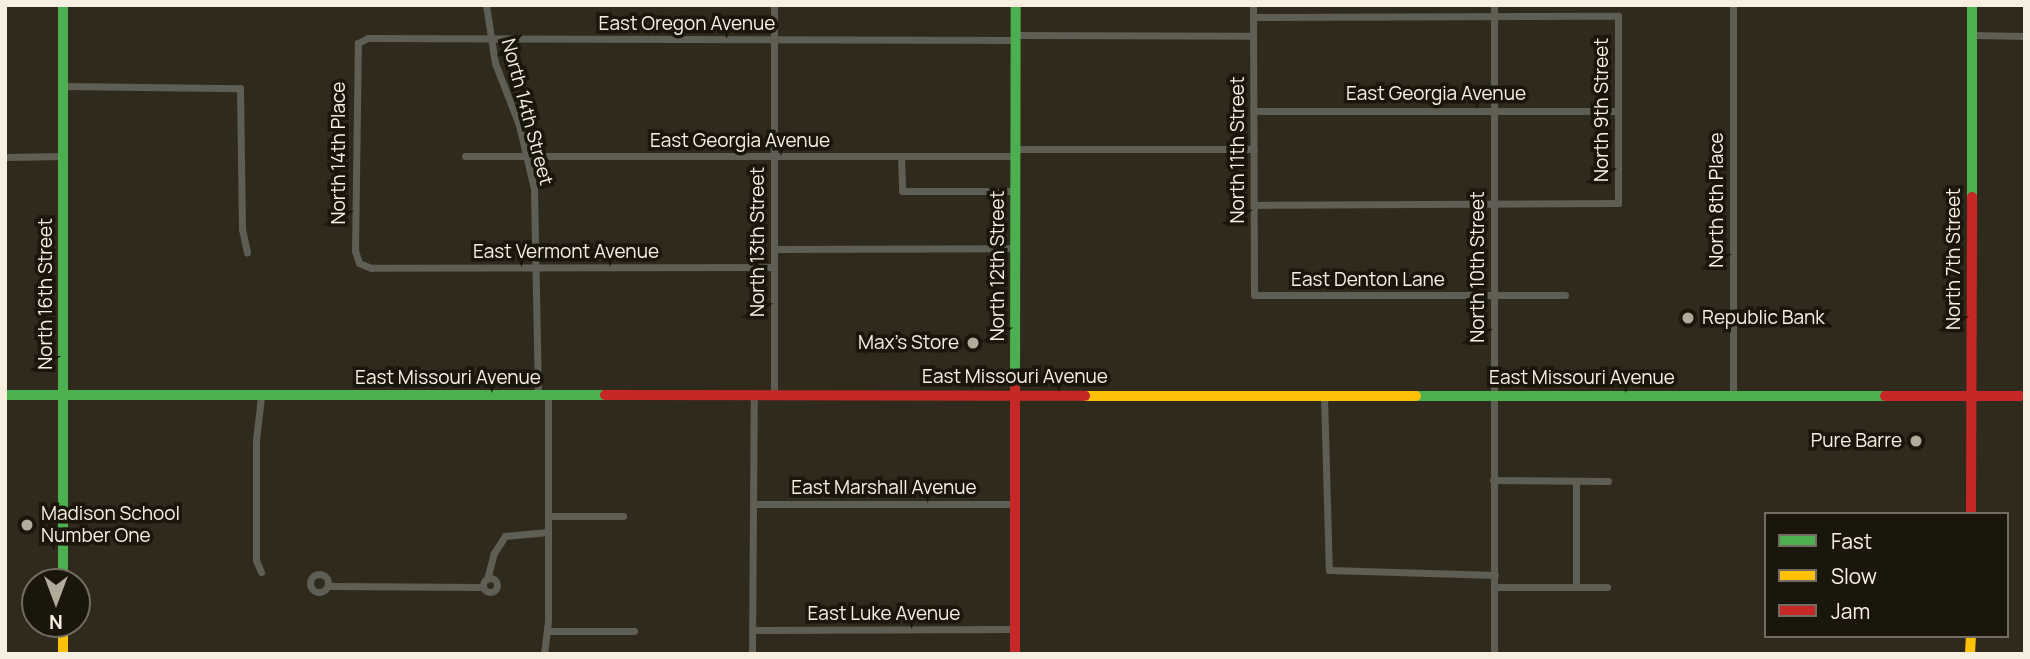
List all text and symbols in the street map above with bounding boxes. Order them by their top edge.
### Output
street label: East Oregon Avenue [599,13,775,35]
street label: North 14th Street [496,36,558,188]
street label: North 9th Street [1591,38,1613,182]
street label: North 11th Street [1227,76,1249,224]
street label: North 14th Place [328,82,350,224]
street label: East Georgia Avenue [1346,83,1526,105]
street label: East Georgia Avenue [650,130,830,152]
street label: North 8th Place [1706,132,1728,268]
street label: North 13th Street [747,167,769,317]
street label: North 7th Street [1943,188,1965,330]
street label: North 12th Street [987,191,1009,341]
street label: North 10th Street [1467,191,1489,343]
street label: North 16th Street [35,218,57,370]
street label: East Vermont Avenue [473,241,659,263]
street label: East Denton Lane [1291,269,1445,291]
place label: Republic Bank [1702,307,1825,329]
marker: Republic Bank [1680,310,1696,326]
place label: Max's Store [858,332,959,354]
marker: Max's Store [965,335,981,351]
street label: East Missouri Avenue [922,366,1108,388]
street label: East Missouri Avenue [355,367,541,389]
street label: East Missouri Avenue [1489,367,1675,389]
place label: Pure Barre [1811,430,1902,452]
marker: Pure Barre [1908,433,1924,449]
street label: East Marshall Avenue [791,477,977,499]
place label: Madison School Number One [41,503,180,547]
legend [1764,512,2009,638]
marker: Madison School Number One [19,517,35,533]
text: Fast [1831,527,1872,555]
text: Slow [1831,562,1877,590]
north arrow [21,568,91,638]
text: Jam [1831,597,1870,625]
street label: East Luke Avenue [808,603,960,625]
text: N [49,609,63,635]

